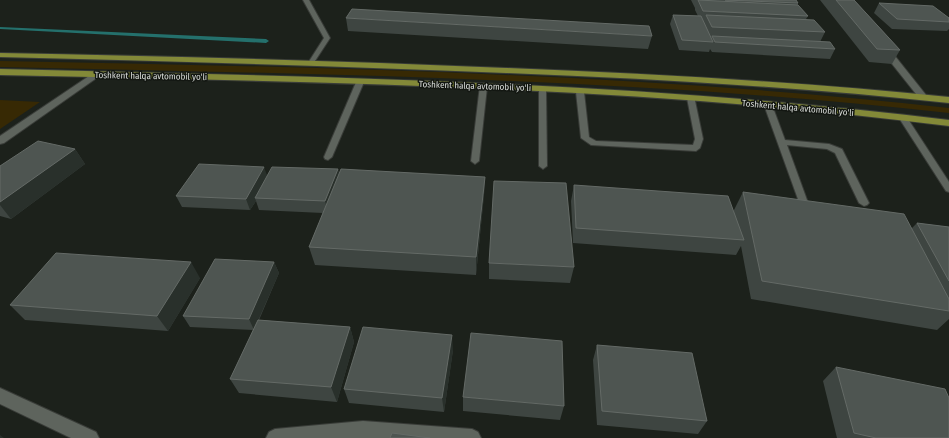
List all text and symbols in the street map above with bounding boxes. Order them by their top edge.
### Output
street label: Toshkent halqa avtomobil yo'li [95,70,207,82]
street label: Toshkent halqa avtomobil yo'li [419,79,531,93]
street label: Toshkent halqa avtomobil yo'li [742,98,854,118]

